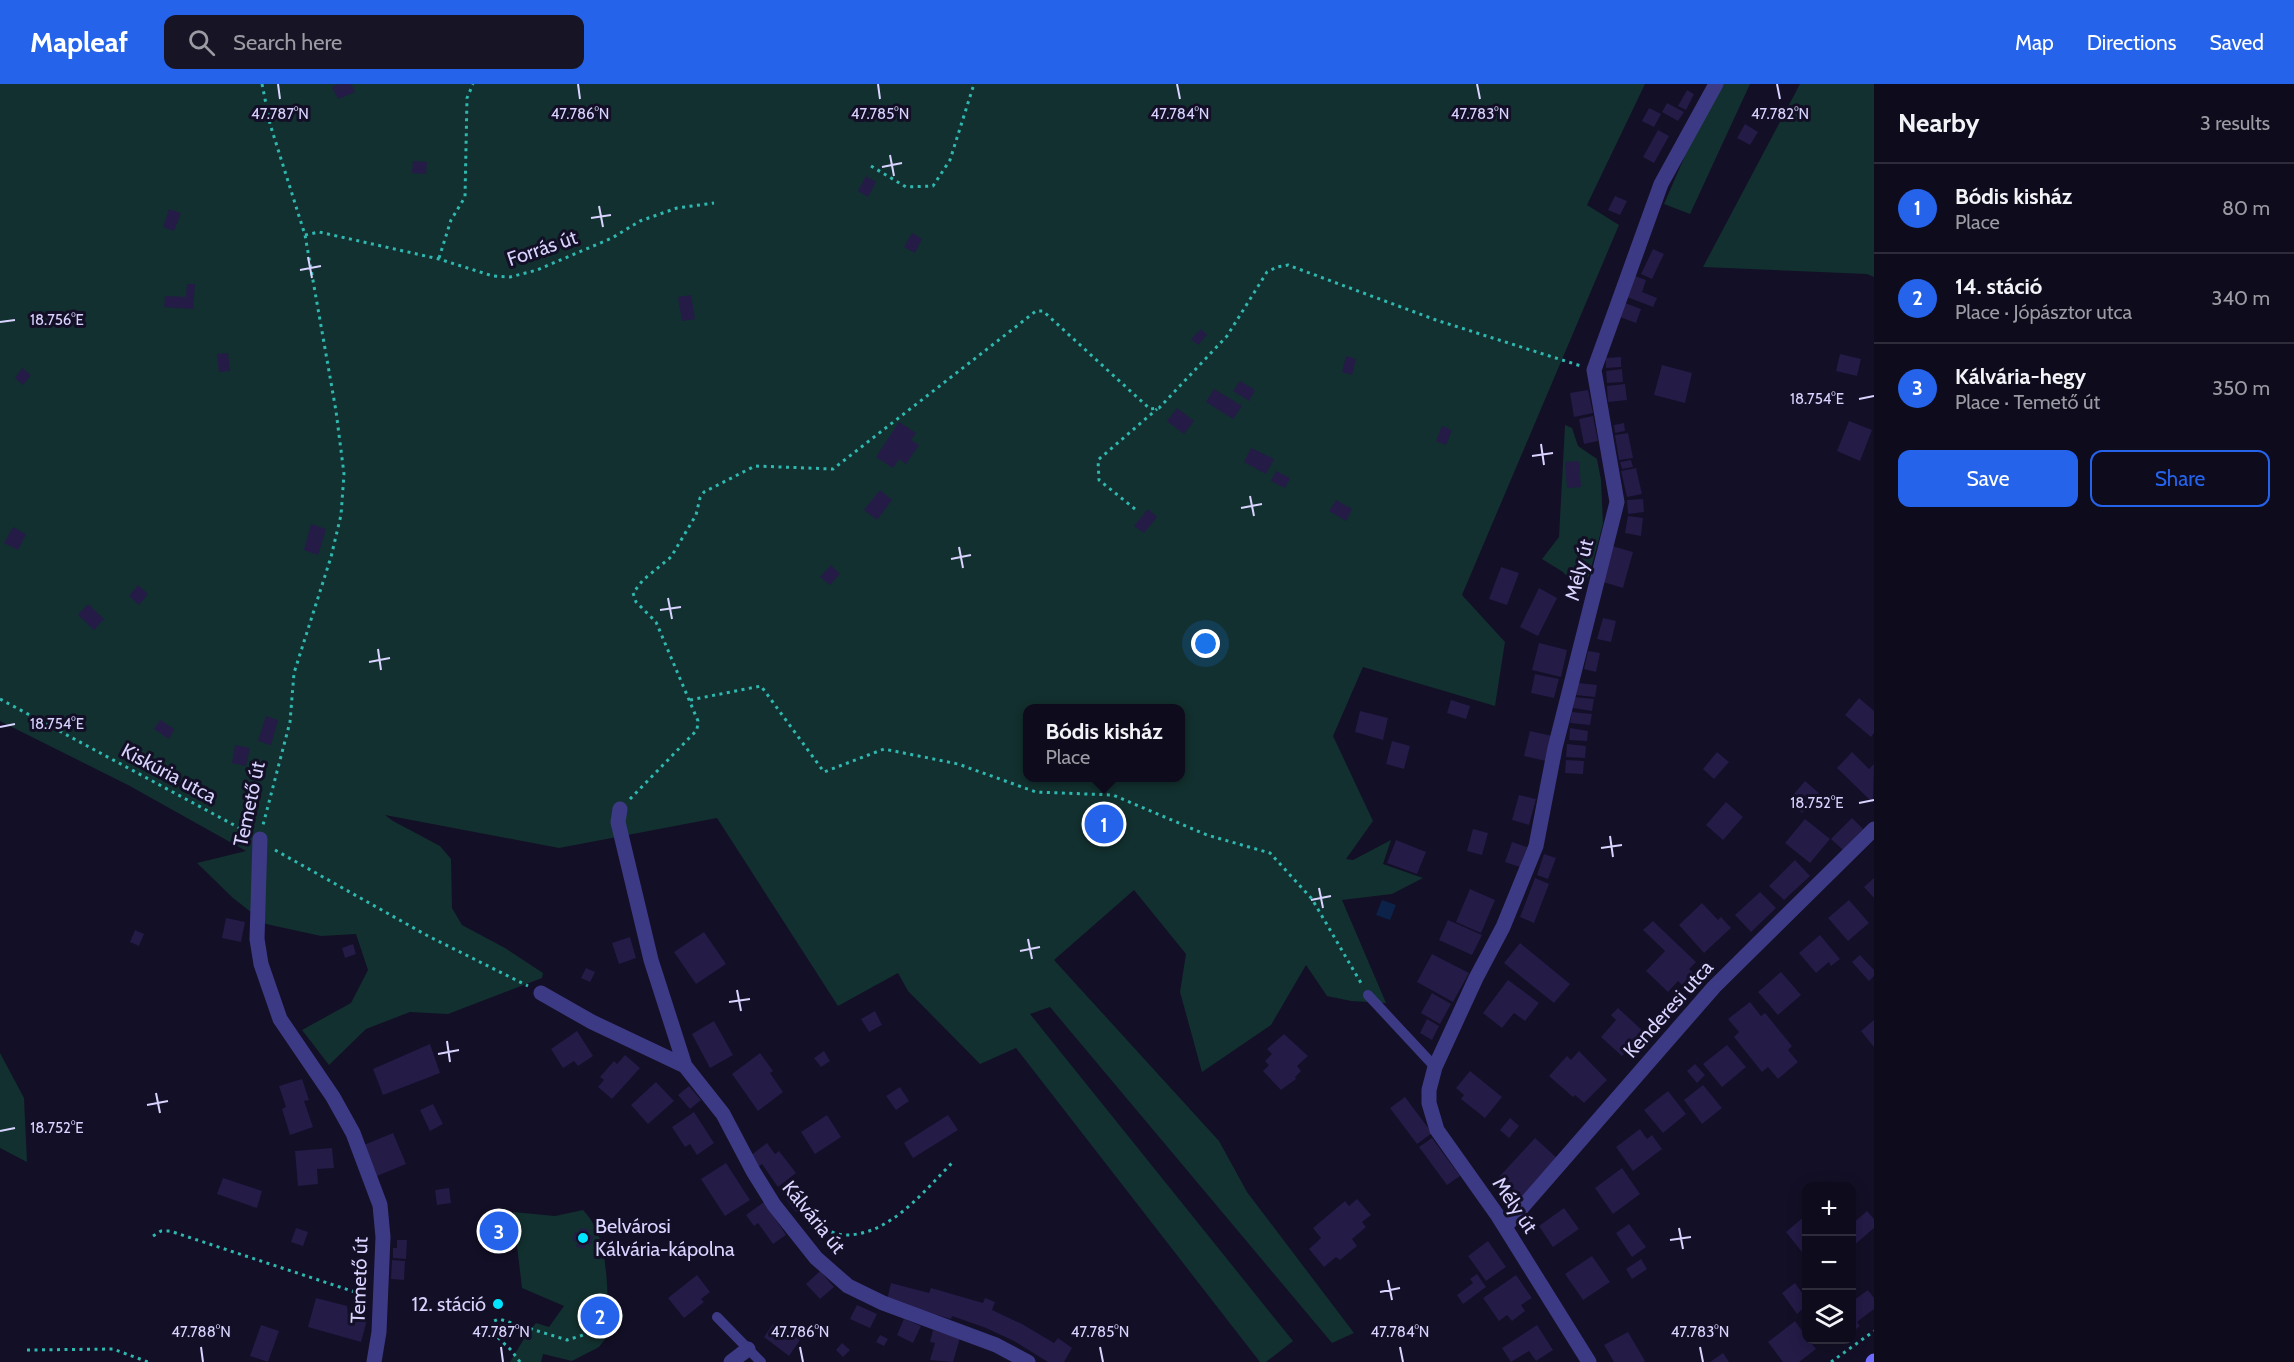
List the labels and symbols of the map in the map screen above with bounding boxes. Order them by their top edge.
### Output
text: 47.787°N [251,105,309,123]
text: 47.786°N [551,105,609,123]
text: 47.785°N [851,105,909,123]
text: 47.784°N [1151,105,1209,123]
text: 47.783°N [1451,105,1509,123]
text: 47.782°N [1751,105,1809,123]
street label: Forrás út [504,225,581,271]
text: 18.756°E [30,311,84,329]
text: 18.754°E [1790,390,1844,408]
street label: Mély út [1560,536,1598,603]
your location [1191,629,1220,658]
text: 18.754°E [30,715,84,733]
street label: Kiskúria utca [117,738,221,808]
street label: Temető út [228,759,270,849]
text: 18.752°E [1790,794,1844,812]
pin: 1 [1084,802,1124,846]
street label: Kenderesi utca [1618,955,1718,1063]
text: 18.752°E [30,1119,84,1137]
street label: Mély út [1488,1172,1543,1238]
street label: Kálvária út [777,1176,851,1258]
pin: 3 [480,1208,518,1254]
place label: Belvárosi Kálvária-kápolna [595,1214,735,1261]
marker: Belvárosi Kálvária-kápolna [576,1231,590,1245]
street label: Temető út [345,1236,373,1324]
place label: 12. stáció [411,1292,486,1316]
pin: 2 [580,1294,620,1338]
marker: 12. stáció [491,1297,505,1311]
text: 47.788°N [171,1323,231,1341]
text: 47.787°N [472,1323,530,1341]
text: 47.786°N [771,1323,829,1341]
text: 47.785°N [1071,1323,1129,1341]
text: 47.784°N [1371,1323,1429,1341]
text: 47.783°N [1671,1323,1729,1341]

